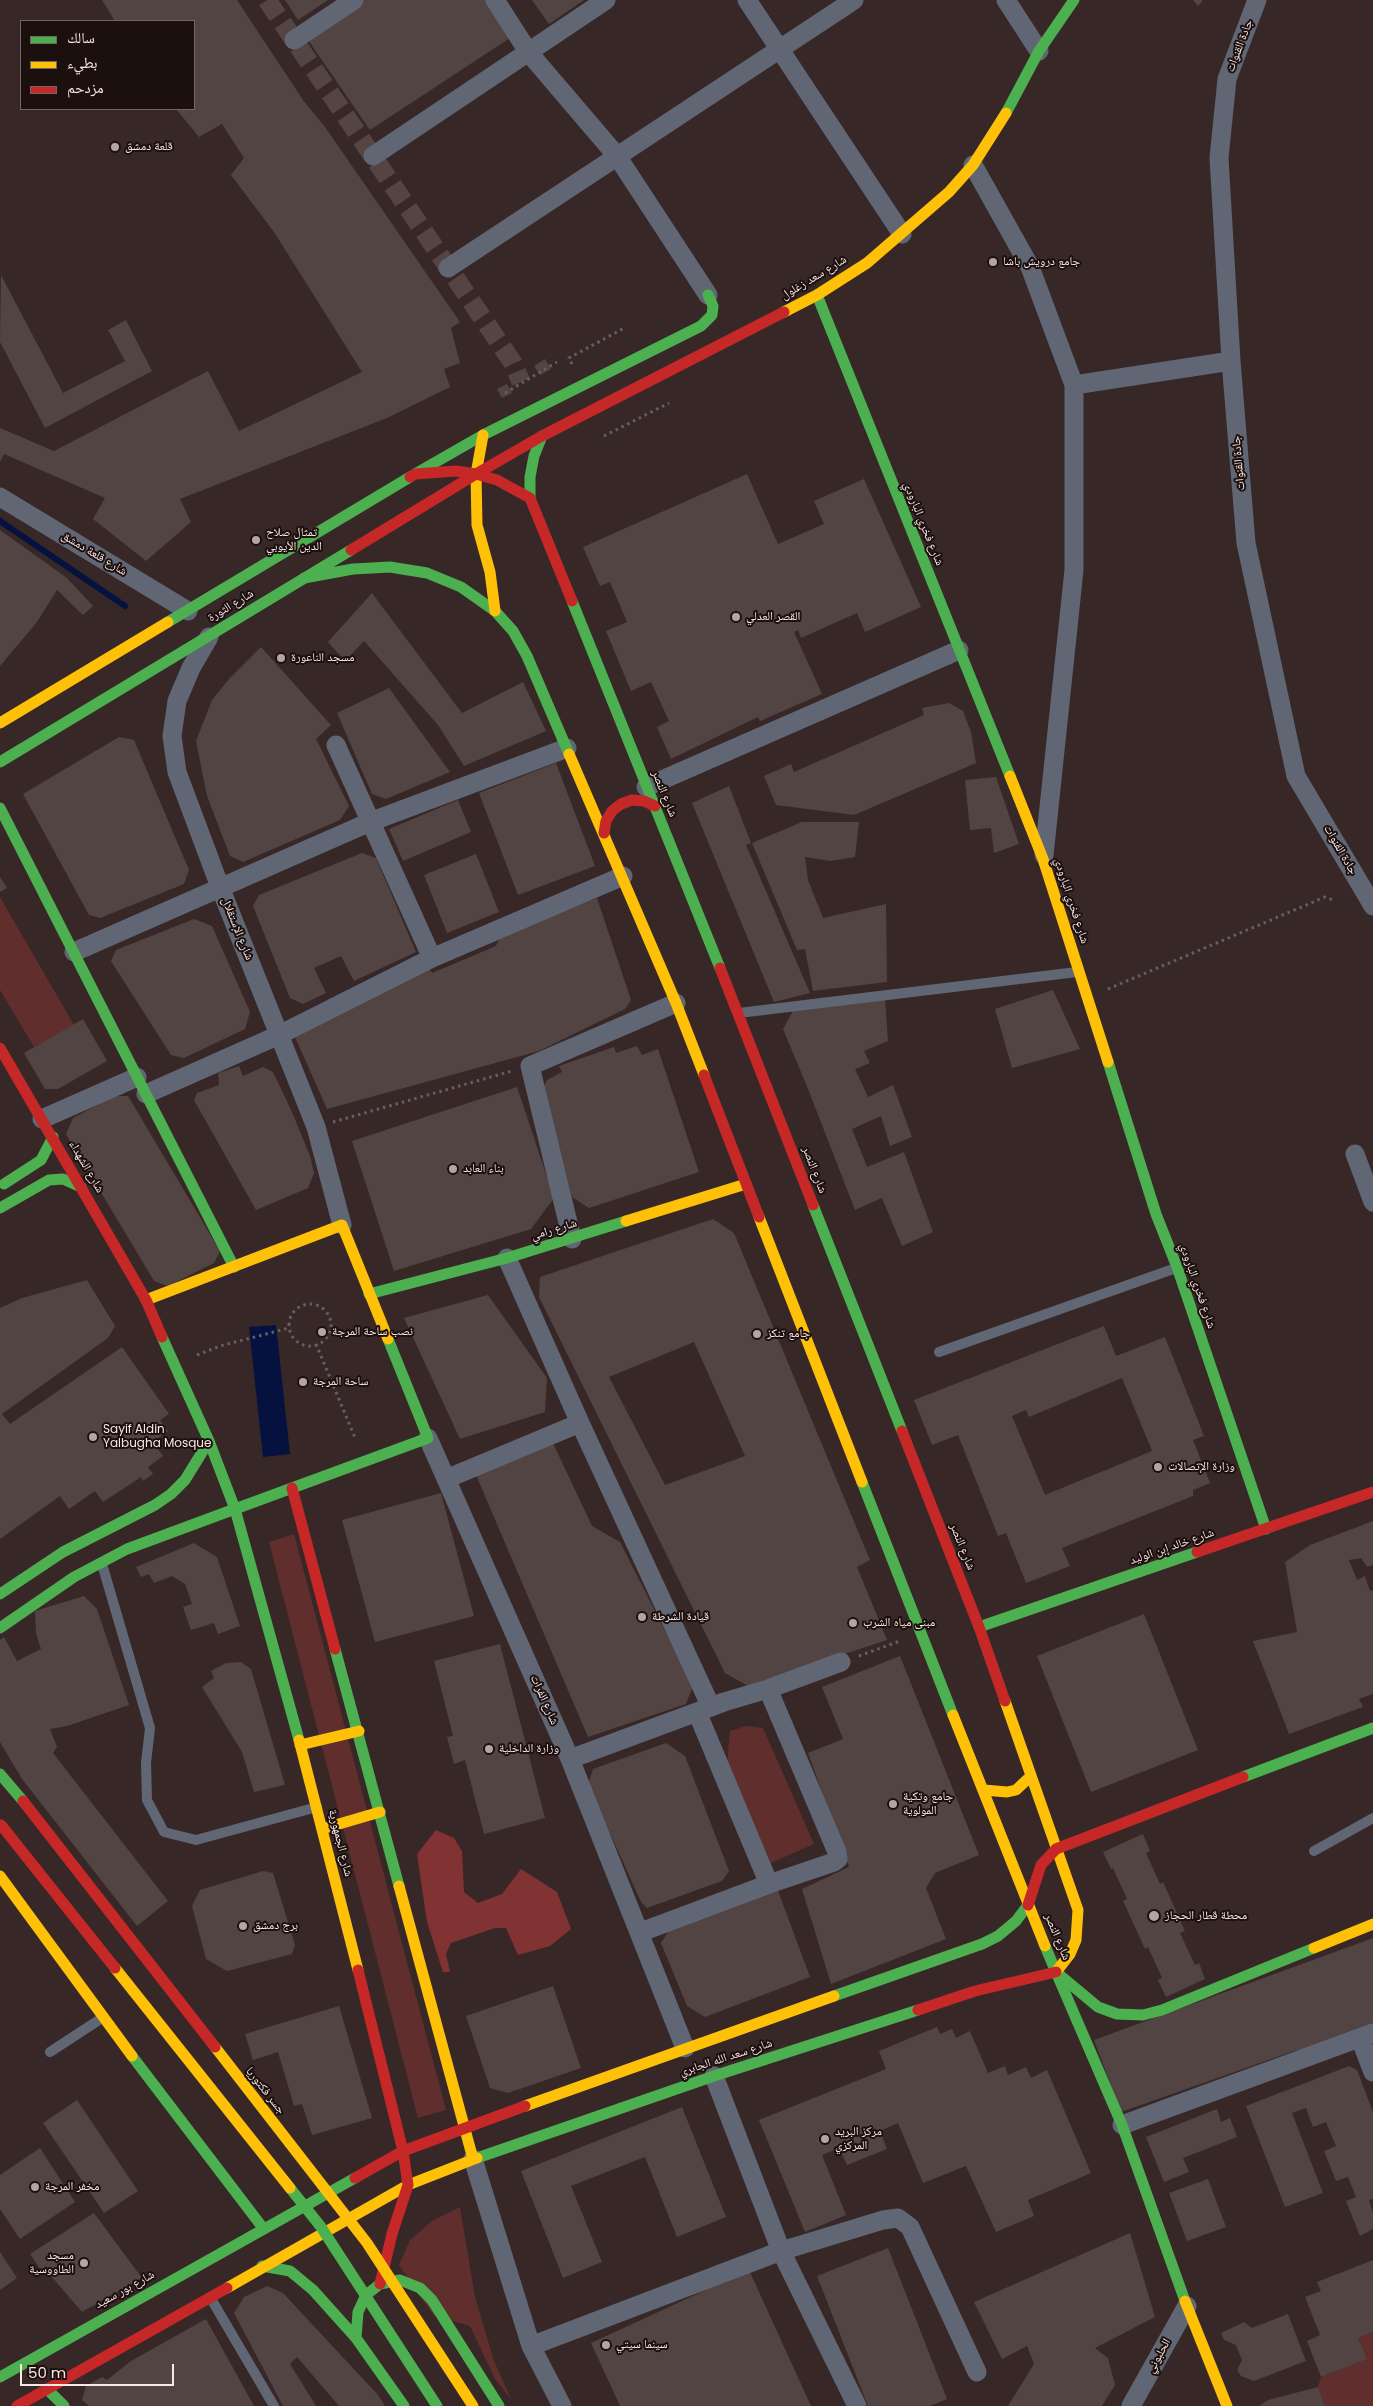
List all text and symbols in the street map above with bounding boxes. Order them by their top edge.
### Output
street label: جادة القنوات [1223,18,1257,74]
legend [20,20,195,110]
text: سالك [67,27,95,48]
text: بطيء [67,52,97,73]
text: مزدحم [67,77,104,98]
place label: قلعة دمشق [125,140,173,154]
marker: قلعة دمشق [109,141,121,153]
street label: شارع سعد زغلول [779,253,849,303]
place label: جامع درويش باشا [1003,255,1080,269]
marker: جامع درويش باشا [987,256,999,268]
street label: جادة القنوات [1229,435,1249,491]
street label: شارع فخري البارودي [900,480,946,568]
place label: تمثال صلاح الدين الأيوبي [266,526,322,554]
street label: شارع قلعة دمشق [59,529,129,579]
marker: تمثال صلاح الدين الأيوبي [250,534,262,546]
street label: شارع الثورة [205,587,257,625]
place label: القصر العدلي [746,610,800,624]
marker: القصر العدلي [730,611,742,623]
place label: مسجد الناعورة [291,651,354,665]
marker: مسجد الناعورة [275,652,287,664]
street label: شارع النصر [648,769,680,819]
street label: جادة القنوات [1320,823,1360,877]
street label: شارع فخري البارودي [1050,856,1092,946]
street label: شارع الإستقلال [218,896,256,962]
street label: شارع الشهداء [65,1138,107,1196]
street label: شارع النصر [798,1144,830,1196]
place label: بناء العابد [463,1162,504,1176]
marker: بناء العابد [447,1163,459,1175]
street label: شارع رامي [529,1216,579,1244]
street label: شارع فخري البارودي [1176,1242,1218,1330]
place label: نصب ساحة المرجة [332,1325,413,1339]
marker: نصب ساحة المرجة [316,1326,328,1338]
place label: جامع تنكز [767,1327,810,1341]
marker: جامع تنكز [751,1328,763,1340]
place label: ساحة المرجة [313,1375,368,1389]
marker: ساحة المرجة [297,1376,309,1388]
place label: Sayif Aldin Yalbugha Mosque [103,1423,211,1451]
marker: Sayif Aldin Yalbugha Mosque [87,1431,99,1443]
place label: وزارة الإتصالات [1168,1460,1235,1474]
marker: وزارة الإتصالات [1152,1461,1164,1473]
street label: شارع النصر [946,1522,978,1572]
street label: شارع خالد إبن الوليد [1128,1526,1216,1568]
place label: قيادة الشرطة [652,1610,709,1624]
marker: قيادة الشرطة [636,1611,648,1623]
place label: مبنى مياه الشرب [863,1616,935,1630]
marker: مبنى مياه الشرب [847,1617,859,1629]
street label: شارع الفرات [527,1673,561,1727]
place label: وزارة الداخلية [499,1742,559,1756]
marker: وزارة الداخلية [483,1743,495,1755]
place label: جامع وتكية المولوية [903,1790,953,1818]
marker: جامع وتكية المولوية [887,1798,899,1810]
street label: شارع الجمهورية [325,1808,355,1878]
marker: محطة قطار الحجاز [1147,1909,1161,1923]
place label: محطة قطار الحجاز [1165,1909,1247,1923]
street label: شارع النصر [1041,1912,1073,1962]
place label: برج دمشق [253,1919,298,1933]
marker: برج دمشق [237,1920,249,1932]
street label: شارع سعد الله الجابري [678,2036,774,2080]
street label: جسر فكتوريا [242,2065,288,2117]
place label: مركز البريد المركزي [835,2125,882,2153]
marker: مركز البريد المركزي [819,2133,831,2145]
place label: مخفر المرجة [45,2180,99,2194]
marker: مخفر المرجة [29,2181,41,2193]
place label: مسجد الطاووسية [29,2249,74,2277]
marker: مسجد الطاووسية [78,2257,90,2269]
street label: شارع بور سعيد [93,2268,157,2312]
street label: الحلبوني [1144,2336,1174,2376]
place label: سينما سيتي [616,2338,668,2352]
marker: سينما سيتي [600,2339,612,2351]
scale bar [22,2354,176,2386]
text: 50 m [28,2362,66,2383]

